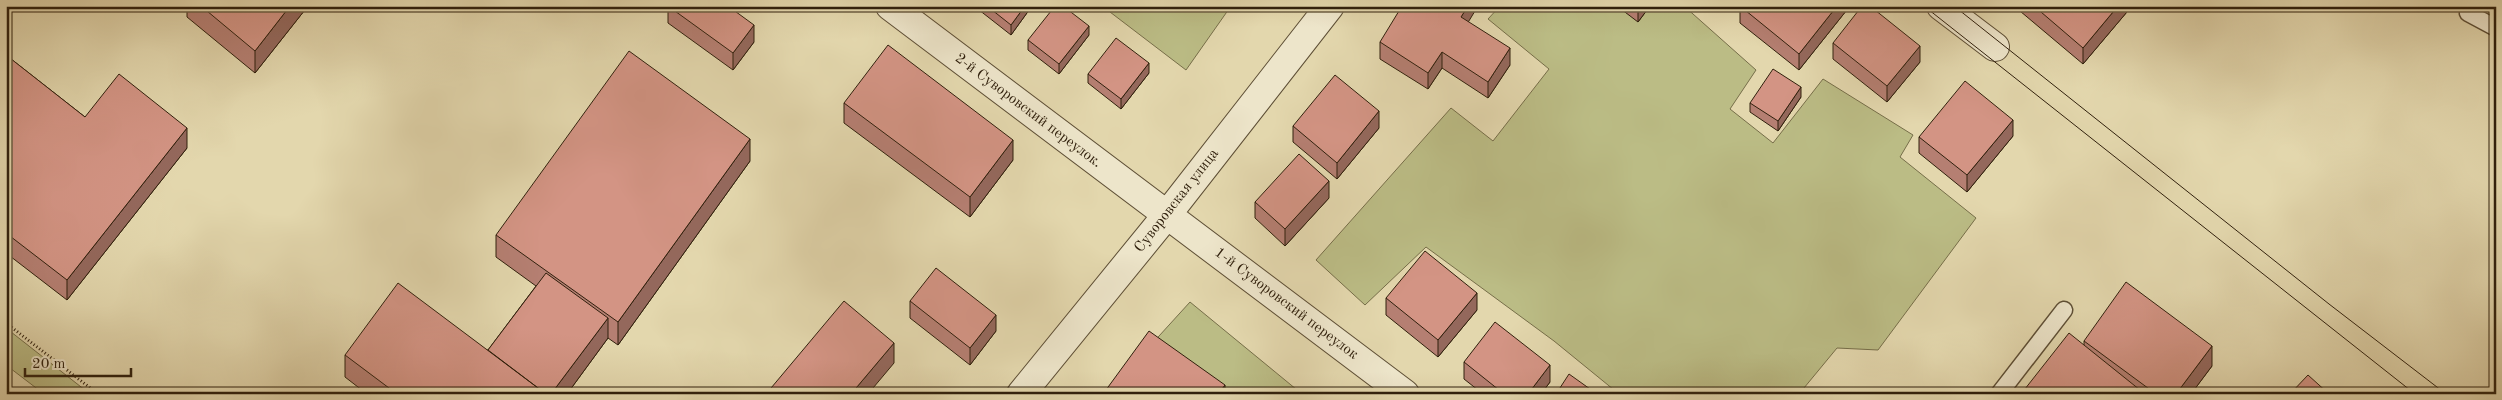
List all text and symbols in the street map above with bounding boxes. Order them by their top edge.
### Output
street label: 2-й Суворовский переулок. [952,51,1104,171]
street label: Суворовская улица [1132,146,1222,256]
street label: 1-й Суворовский переулок [1211,245,1361,363]
scale bar [25,345,131,377]
text: 20 m [32,357,66,372]

